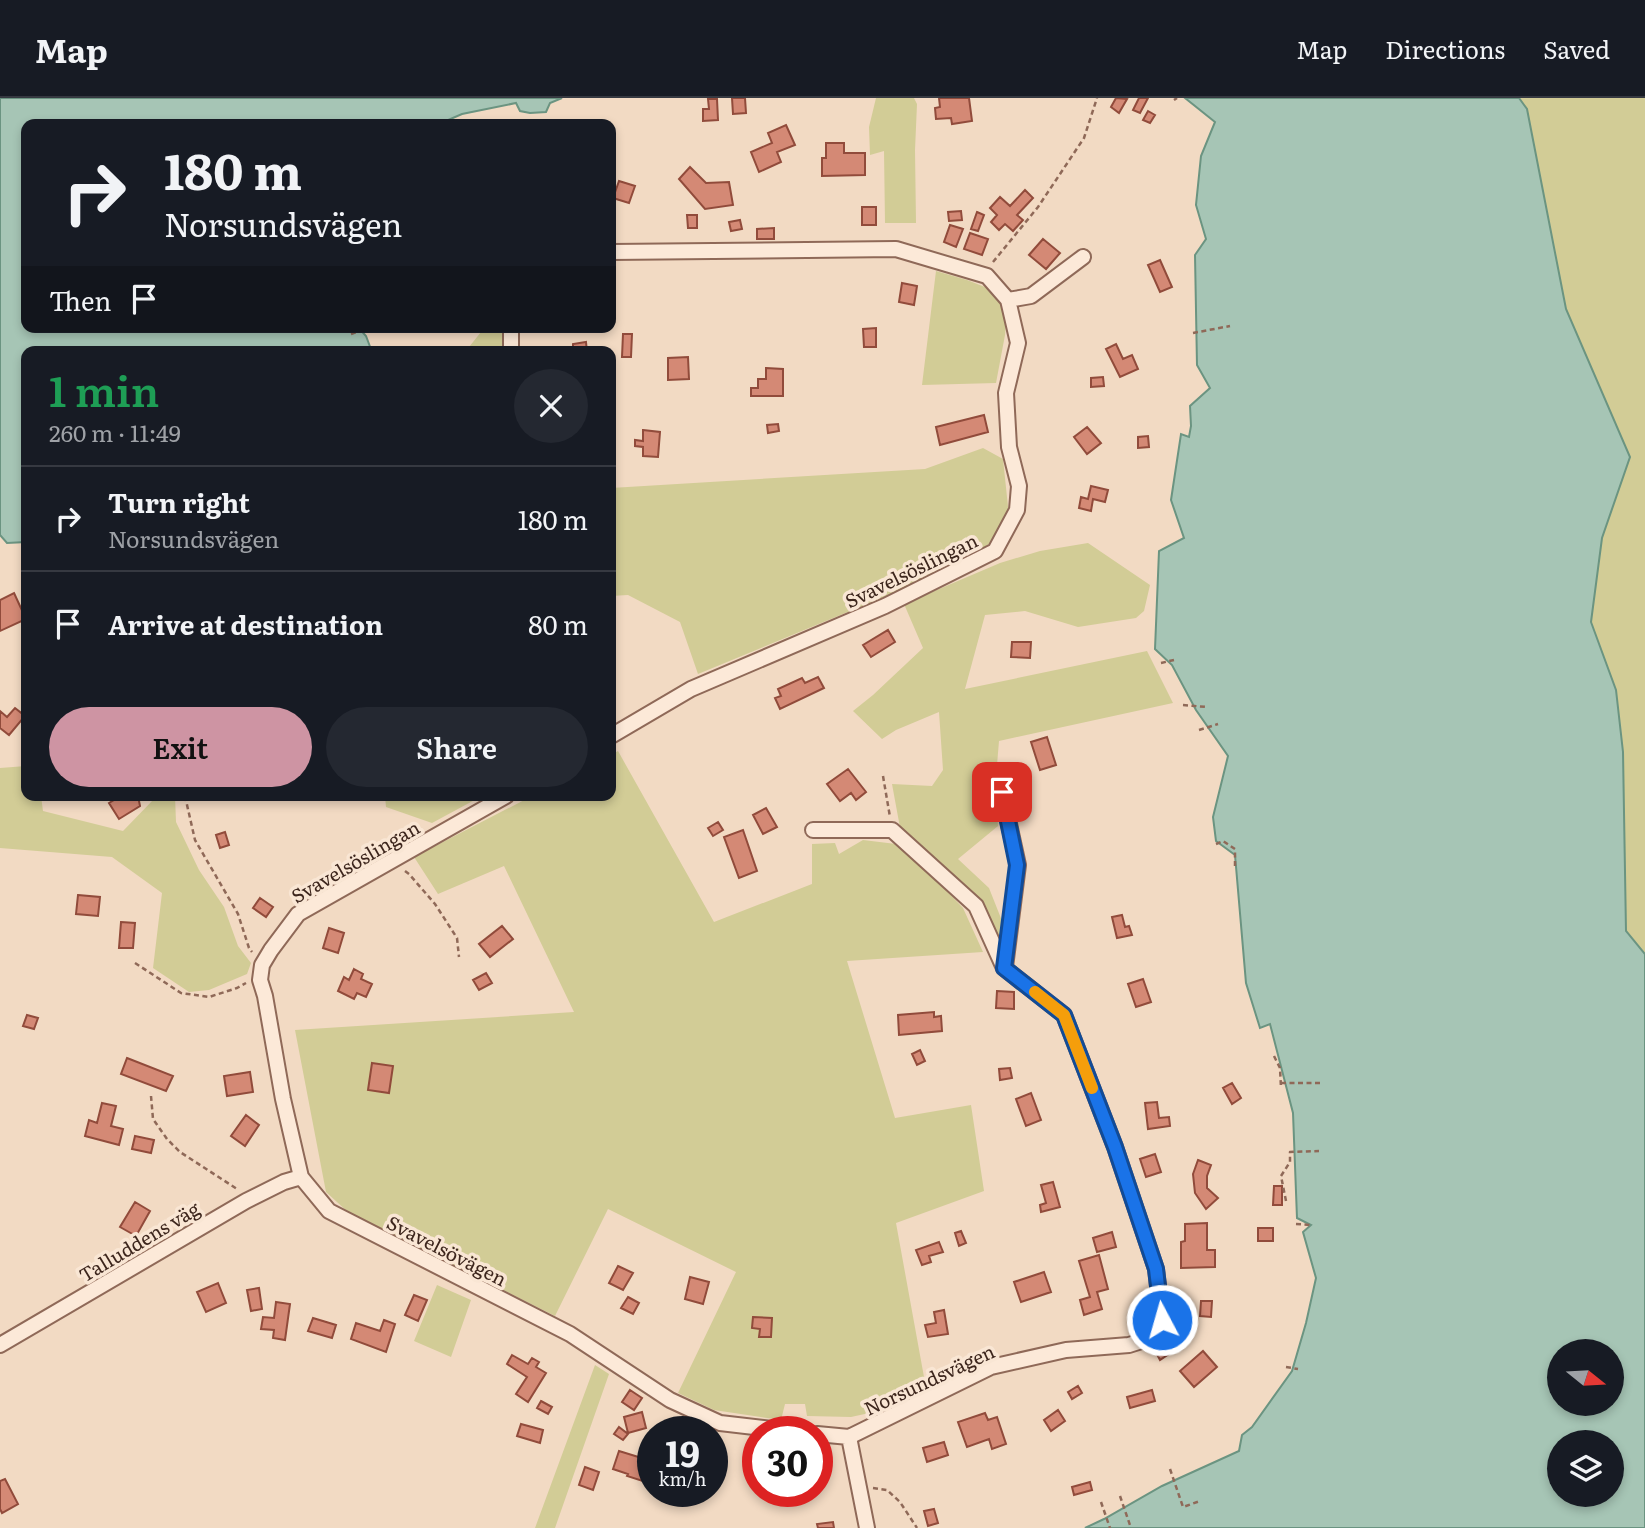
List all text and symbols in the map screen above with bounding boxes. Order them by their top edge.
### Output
text: Map [35,24,108,73]
text: Map [1296,31,1347,66]
text: Directions [1385,31,1505,66]
text: Saved [1543,31,1610,66]
text: 180 m [164,132,302,205]
icon: right [49,147,140,238]
text: Norsundsvägen [164,199,402,247]
text: Then [49,280,111,319]
icon: arrive [125,280,163,318]
text: 1 min [49,358,159,420]
button: close [514,369,588,443]
text: 260 m · 11:49 [49,415,181,449]
text: Turn right [108,482,250,521]
text: 180 m [518,499,588,538]
icon: right [49,500,87,538]
text: Norsundsvägen [108,521,279,555]
street label: Svavelsöslingan [840,526,982,614]
text: Arrive at destination [108,604,383,643]
text: 80 m [528,604,588,643]
icon: arrive [49,605,87,643]
button: Exit [49,707,312,787]
button: Share [326,707,588,787]
pin [972,762,1032,822]
icon: arrive [983,773,1021,811]
street label: Svavelsöslingan [285,813,425,909]
street label: Talluddens väg [73,1194,205,1288]
street label: Svavelsövägen [382,1208,512,1292]
position arrow [1125,1283,1199,1357]
street label: Norsundsvägen [859,1336,999,1422]
north arrow [1547,1339,1624,1416]
map controls [1547,1339,1624,1507]
speed limit sign: 30 [742,1416,833,1507]
text: 19 [665,1426,700,1478]
button: layers [1547,1430,1624,1507]
text: km/h [659,1465,706,1492]

